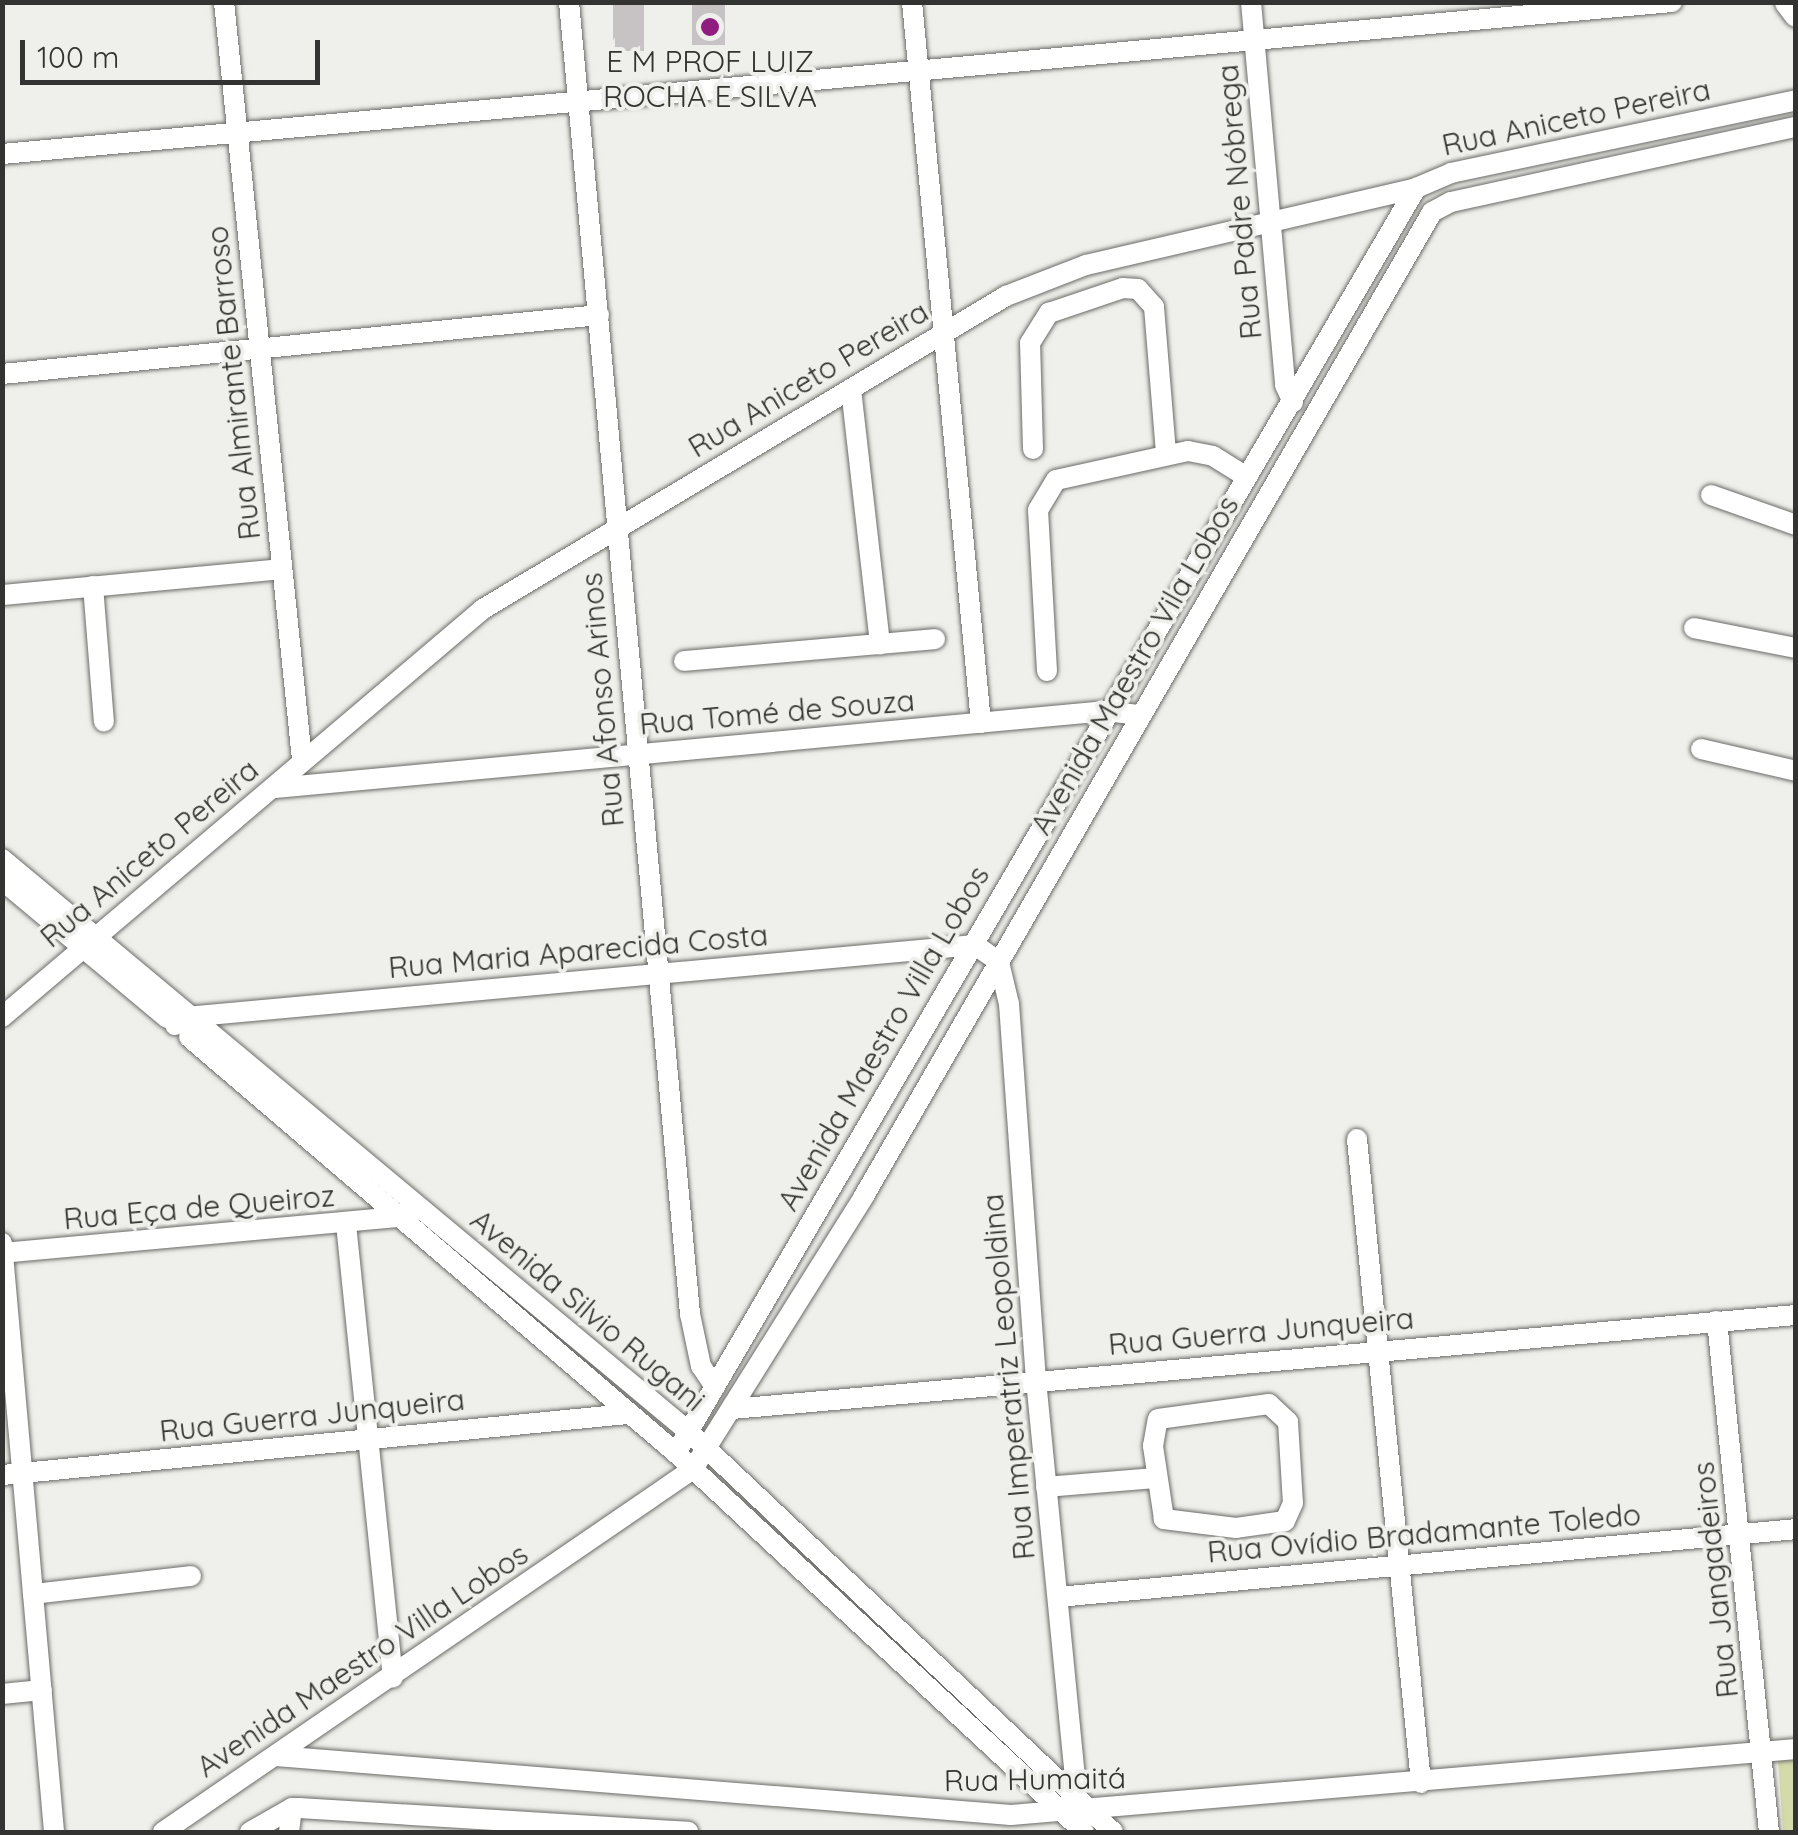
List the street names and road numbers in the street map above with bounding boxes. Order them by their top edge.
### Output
street label: Rua Padre Nóbrega [1209,63,1269,341]
street label: Rua Aniceto Pereira [1439,71,1713,163]
street label: Rua Almirante Barroso [199,224,267,542]
street label: Rua Aniceto Pereira [682,293,934,465]
street label: Avenida Maestro Vila Lobos [1022,489,1246,841]
street label: Rua Afonso Arinos [573,571,631,829]
street label: Rua Tomé de Souza [638,682,916,742]
street label: Rua Aniceto Pereira [33,751,265,955]
street label: Avenida Maestro Villa Lobos [769,859,997,1217]
street label: Rua Maria Aparecida Costa [387,916,769,986]
street label: Rua Eça de Queiroz [62,1177,336,1237]
street label: Rua Imperatriz Leopoldina [974,1192,1042,1562]
street label: Avenida Silvio Rugani [464,1202,712,1418]
street label: Rua Guerra Junqueira [1107,1300,1415,1362]
street label: Rua Guerra Junqueira [158,1381,466,1449]
street label: Rua Jangadeiros [1685,1460,1745,1700]
street label: Rua Ovídio Bradamante Toledo [1206,1496,1642,1570]
street label: Avenida Maestro Villa Lobos [189,1535,535,1785]
street label: Rua Humaitá [944,1759,1126,1799]

